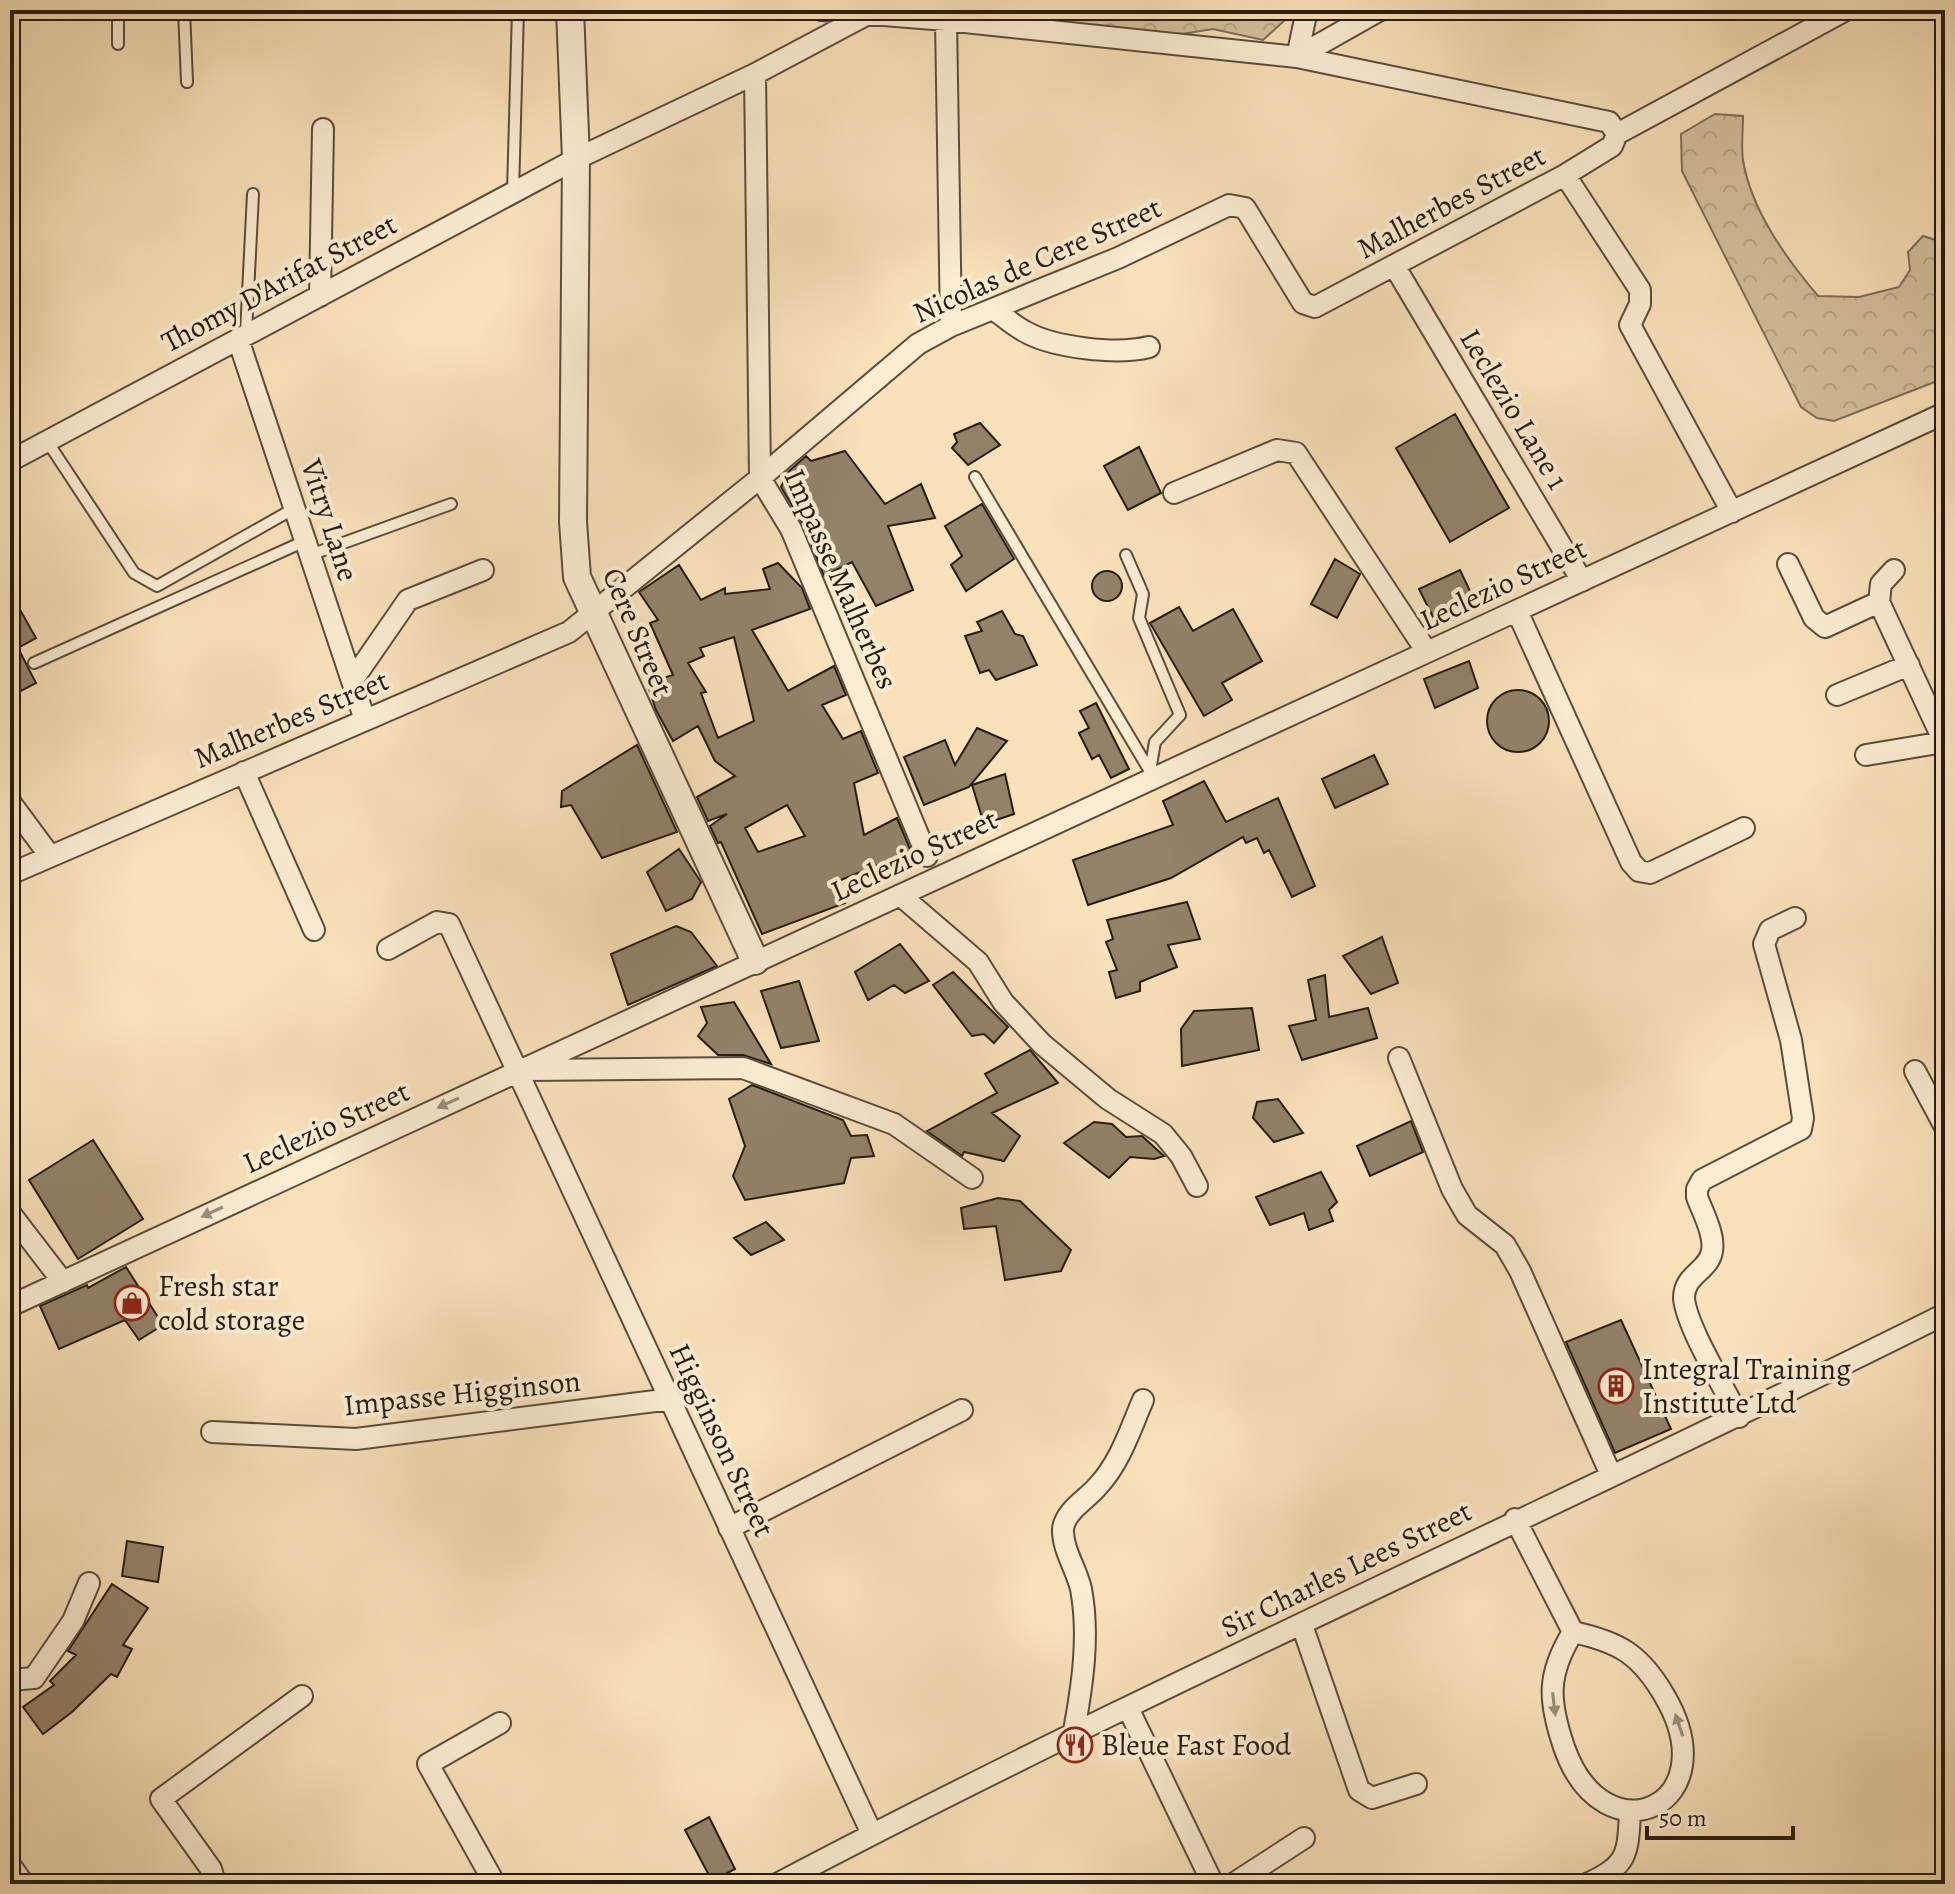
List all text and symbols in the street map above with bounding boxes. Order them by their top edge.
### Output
street label: Malherbes Street [1350,136,1552,268]
street label: Nicolas de Cere Street [907,187,1167,333]
street label: Thomy D'Arifat Street [154,204,404,362]
street label: Leclezio Lane 1 [1450,321,1578,497]
street label: Vitry Lane [291,453,368,586]
street label: Impasse Malherbes [775,463,907,695]
street label: Leclezio Street [1413,528,1593,640]
street label: Cere Street [593,562,683,702]
street label: Malherbes Street [188,660,395,778]
street label: Leclezio Street [824,799,1004,911]
street label: Leclezio Street [236,1071,416,1183]
one-way arrow [436,1096,460,1110]
one-way arrow [200,1206,224,1219]
place label: Fresh star cold storage [158,1266,305,1340]
shop icon: Fresh star cold storage [113,1284,151,1322]
street label: Higginson Street [660,1337,784,1543]
place label: Integral Training Institute Ltd [1642,1349,1851,1423]
street label: Impasse Higginson [342,1361,582,1425]
building icon: Integral Training Institute Ltd [1597,1367,1635,1405]
street label: Sir Charles Lees Street [1214,1491,1478,1647]
one-way arrow [1547,1692,1560,1717]
one-way arrow [1673,1713,1685,1737]
place label: Bleue Fast Food [1101,1725,1292,1765]
restaurant icon: Bleue Fast Food [1056,1726,1094,1764]
scale bar [1647,1790,1793,1840]
text: 50 m [1659,1802,1707,1834]

